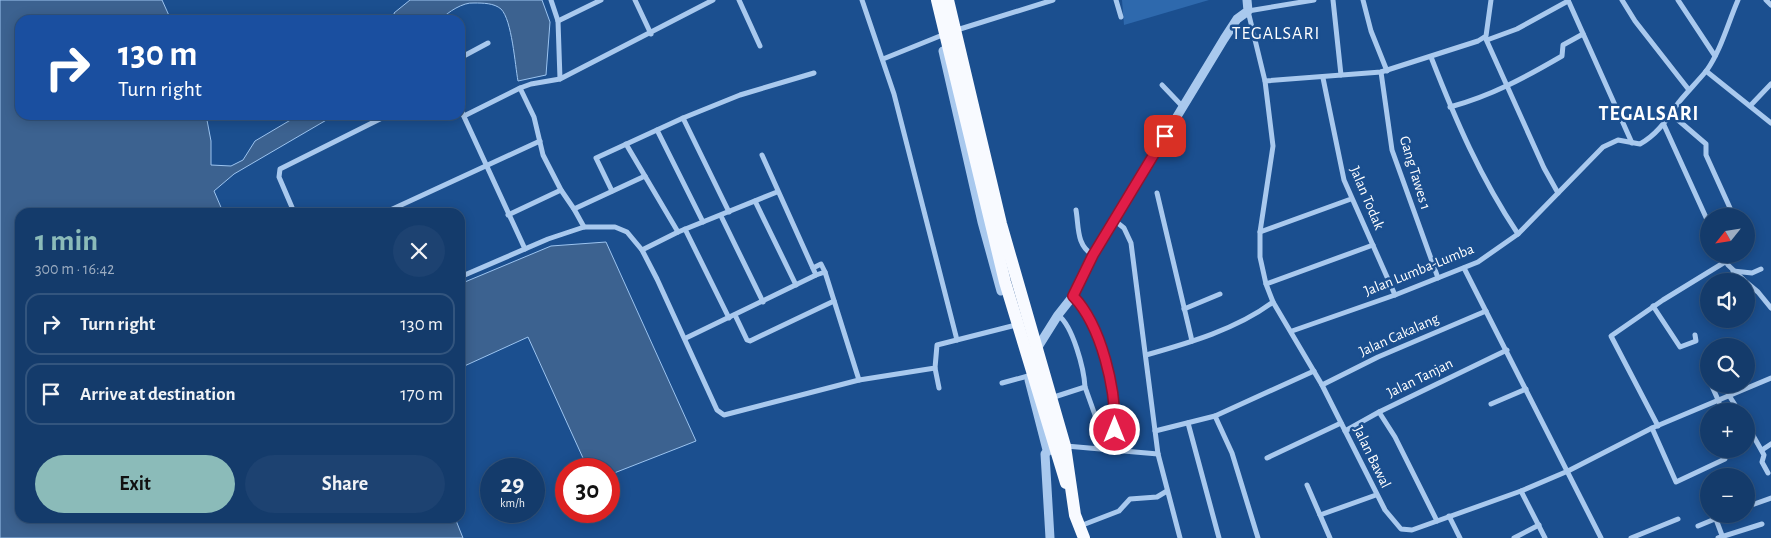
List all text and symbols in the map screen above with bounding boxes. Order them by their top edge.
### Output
district label: TEGALSARI [1232,25,1320,43]
icon: right [35,35,100,100]
text: 130 m [118,37,197,72]
text: Turn right [118,78,202,100]
district label: TEGALSARI [1599,104,1700,124]
pin [1144,115,1186,157]
icon: arrive [1151,122,1179,150]
street label: Gang Tawes 1 [1397,134,1433,212]
street label: Jalan Todak [1347,164,1387,232]
north arrow [1700,208,1755,262]
map controls [1700,208,1755,523]
button: close [393,225,445,277]
text: 1 min [35,226,98,256]
street label: Jalan Lumba-Lumba [1362,241,1476,299]
text: 300 m · 16:42 [35,261,115,277]
button: sound [1700,273,1755,328]
icon: right [37,310,65,338]
street label: Jalan Cakalang [1357,310,1442,359]
text: Turn right [80,315,155,334]
text: 130 m [400,315,443,334]
button: search [1700,338,1755,393]
street label: Jalan Tanjan [1385,356,1455,400]
icon: arrive [37,380,65,408]
text: Arrive at destination [80,385,236,404]
text: 170 m [400,385,443,404]
position arrow [1088,403,1140,455]
button: + [1700,403,1755,458]
street label: Jalan Bawal [1351,423,1393,491]
button: Exit [35,455,235,513]
button: Share [245,455,445,513]
speed limit sign: 30 [555,458,620,523]
button: − [1700,468,1755,523]
text: 29 [501,472,524,497]
text: km/h [500,497,525,509]

